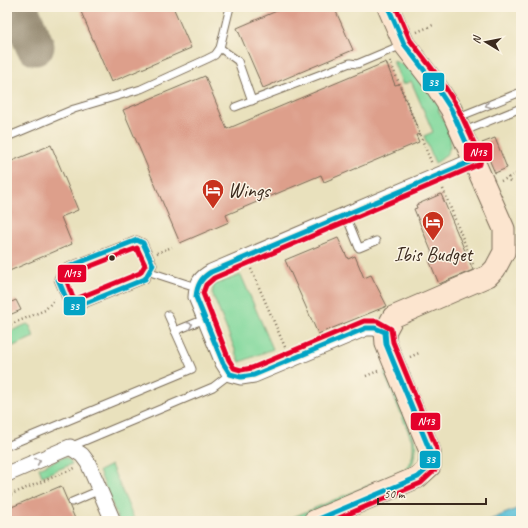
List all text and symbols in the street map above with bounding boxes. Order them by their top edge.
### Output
north arrow [466,22,506,62]
text: N [469,34,484,45]
line badge: 33 [422,72,445,92]
text: 33 [428,75,439,89]
one-way arrow [485,100,493,108]
line badge: N13 [463,142,493,162]
text: N13 [470,145,487,159]
hotel icon: Wings [200,177,226,210]
place label: Wings [228,178,272,203]
hotel icon: Ibis Budget [420,209,446,242]
place label: Ibis Budget [394,242,474,267]
unlabelled marker [107,253,117,263]
line badge: N13 [57,264,87,283]
text: N13 [64,266,81,280]
line badge: 33 [63,296,86,316]
text: 33 [69,299,80,313]
one-way arrow [187,322,194,330]
line badge: N13 [410,412,441,431]
text: N13 [418,414,435,428]
line badge: 33 [419,450,441,469]
text: 33 [425,452,436,466]
one-way arrow [35,457,42,465]
scale bar [378,480,486,506]
text: 50 m [384,486,406,502]

